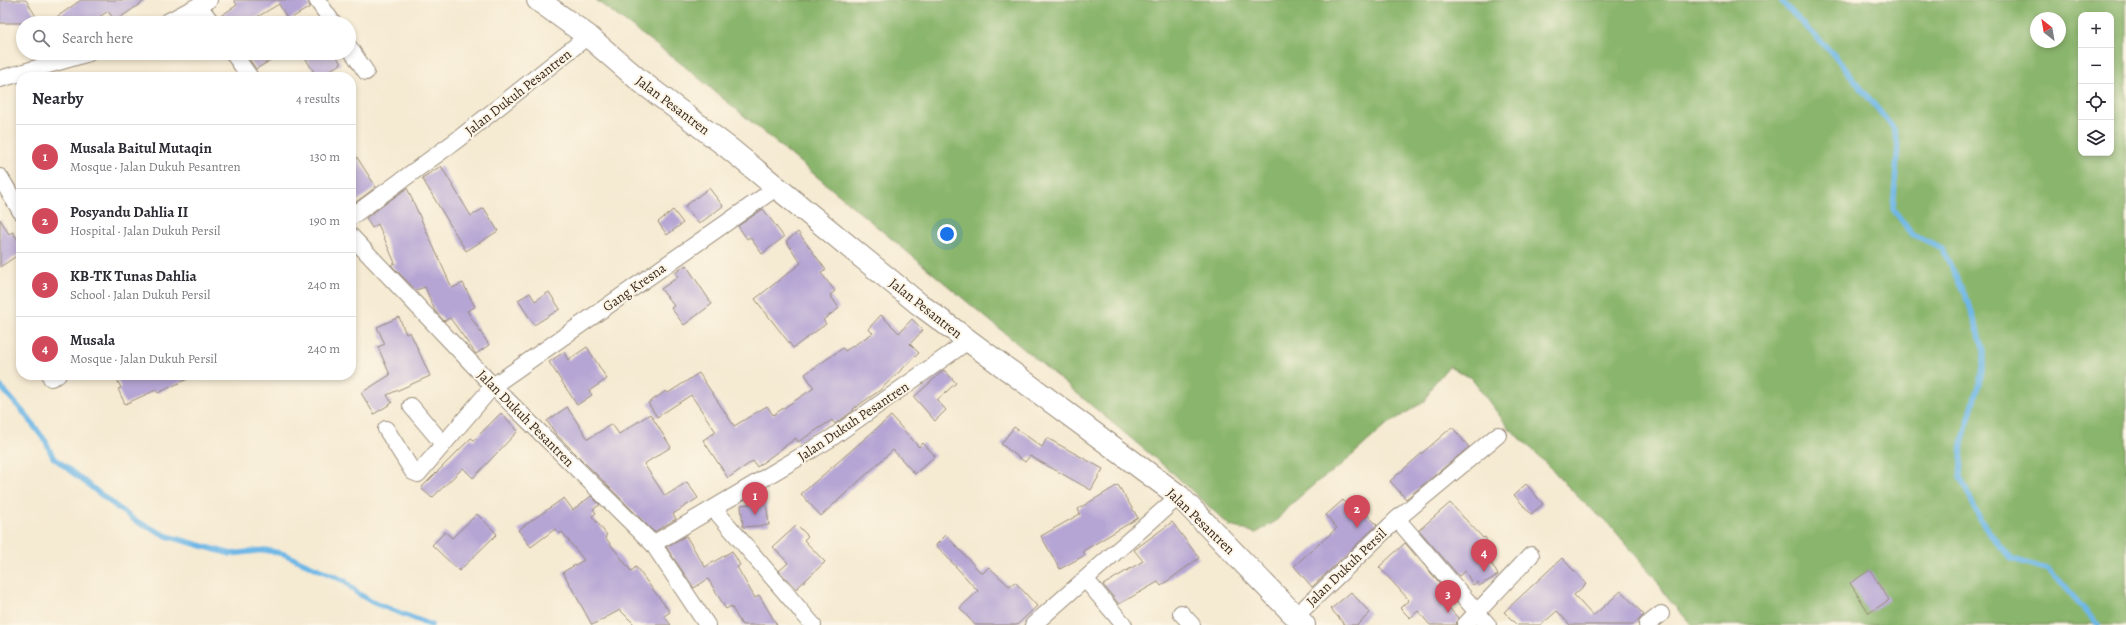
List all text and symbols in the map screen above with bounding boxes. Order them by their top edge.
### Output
north arrow [2030,12,2066,48]
map controls [2078,12,2114,156]
button: + [2078,12,2114,48]
search box [16,16,356,60]
icon: search [30,27,52,49]
text: Search here [62,28,133,48]
street label: Jalan Dukuh Pesantren [461,45,576,140]
button: − [2078,48,2114,84]
street label: Jalan Pesantren [632,71,714,140]
button: locate [2078,84,2114,120]
text: Nearby [32,87,83,110]
text: 4 results [296,90,340,107]
button: layers [2078,120,2114,156]
text: Musala Baitul Mutaqin [70,138,212,158]
text: 1 [43,148,47,165]
text: 130 m [310,148,340,165]
text: Mosque · Jalan Dukuh Pesantren [70,158,241,175]
text: Posyandu Dahlia II [70,202,188,222]
text: 2 [42,212,48,229]
text: 190 m [309,212,340,229]
text: Hospital · Jalan Dukuh Persil [70,222,221,239]
your location [937,224,957,244]
street label: Gang Kresna [599,258,670,316]
text: KB-TK Tunas Dahlia [70,266,197,286]
street label: Jalan Pesantren [885,274,966,343]
text: 3 [42,276,48,293]
text: 240 m [308,276,340,293]
text: School · Jalan Dukuh Persil [70,286,210,303]
text: Musala [70,330,115,350]
text: 4 [42,340,48,357]
text: 240 m [308,340,340,357]
text: Mosque · Jalan Dukuh Persil [70,350,217,367]
street label: Jalan Dukuh Pesantren [473,366,579,471]
street label: Jalan Dukuh Pesantren [794,377,913,466]
pin: 1 [742,482,768,515]
street label: Jalan Pesantren [1162,484,1239,559]
pin: 2 [1344,495,1370,528]
street label: Jalan Dukuh Persil [1302,524,1391,611]
pin: 4 [1471,539,1497,572]
pin: 3 [1435,580,1461,613]

